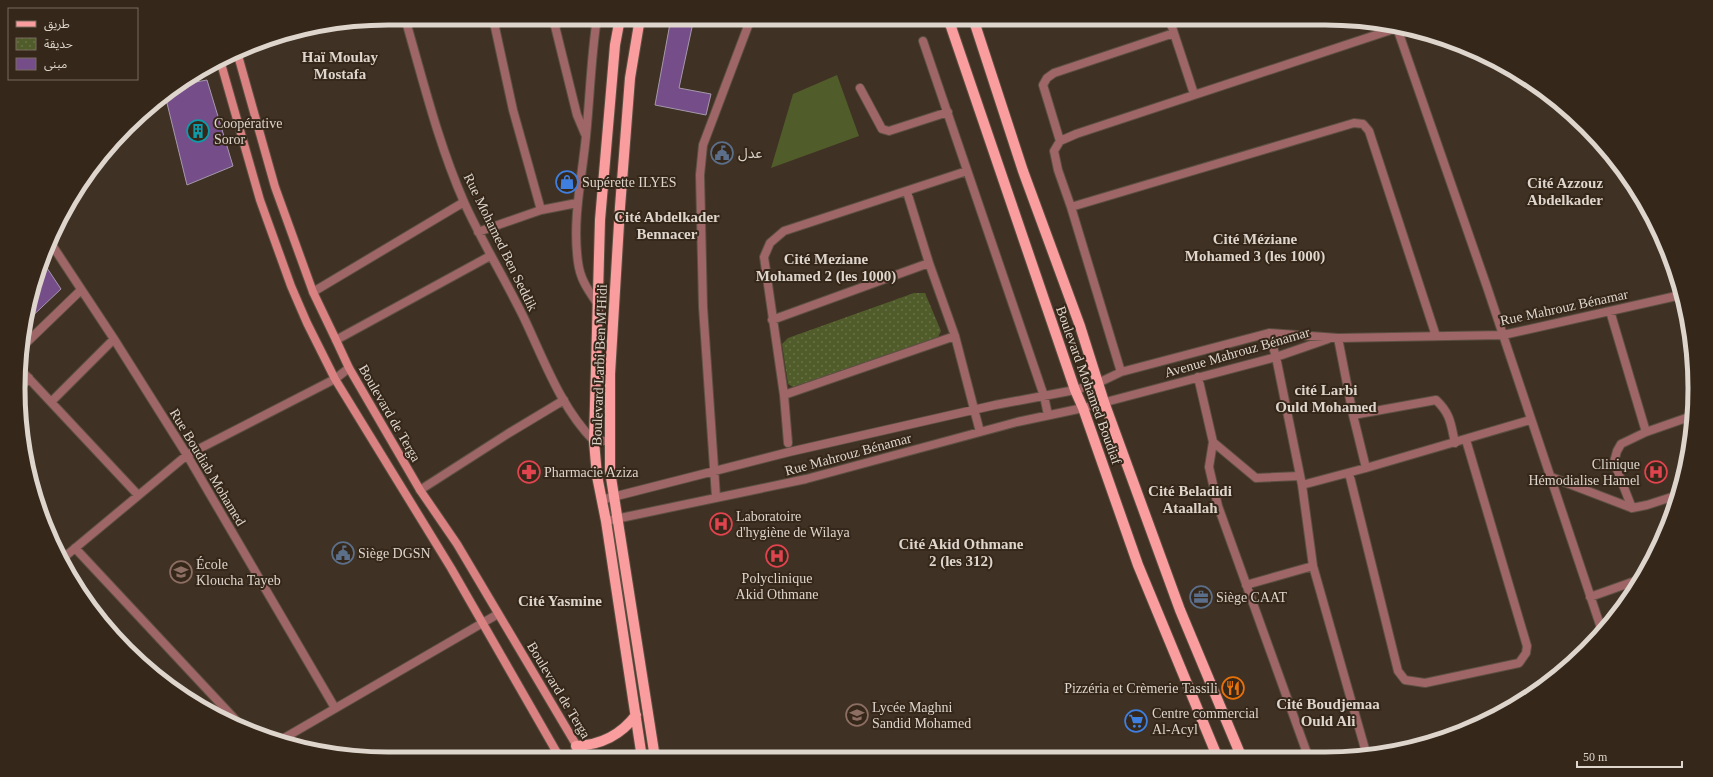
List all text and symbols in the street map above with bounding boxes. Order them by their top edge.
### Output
legend [8,8,138,80]
text: طريق [44,17,70,32]
text: حديقة [44,37,73,51]
district label: Haï Moulay Mostafa [302,49,379,82]
text: مبنى [44,57,67,71]
place label: Coopérative Soror [214,116,282,147]
building icon: Coopérative Soror [185,118,211,144]
public building icon: عدل [709,140,735,166]
place label: عدل [738,146,762,162]
shop icon: Supérette ILYES [554,169,580,195]
street label: Rue Mohamed Ben Seddik [461,171,540,313]
place label: Supérette ILYES [582,175,677,190]
district label: Cité Azzouz Abdelkader [1527,175,1603,208]
district label: Cité Abdelkader Bennacer [614,209,720,242]
district label: Cité Méziane Mohamed 3 (les 1000) [1185,231,1325,265]
district label: Cité Meziane Mohamed 2 (les 1000) [756,251,896,285]
street label: Boulevard Larbi Ben M'Hidi [589,284,610,446]
street label: Rue Mahrouz Bénamar [1499,287,1630,328]
street label: Boulevard Mohamed Boudiaf [1053,304,1124,467]
street label: Avenue Mahrouz Bénamar [1163,324,1312,380]
street label: Boulevard de Terga [356,362,424,465]
district label: cité Larbi Ould Mohamed [1275,382,1377,415]
street label: Rue Boudiab Mohamed [167,406,248,528]
street label: Rue Mahrouz Bénamar [783,430,913,479]
place label: Clinique Hémodialise Hamel [1528,457,1640,488]
pharmacy icon: Pharmacie Aziza [516,459,542,485]
hospital icon: Clinique Hémodialise Hamel [1643,459,1669,485]
place label: Pharmacie Aziza [544,465,639,480]
district label: Cité Beladidi Ataallah [1148,483,1232,516]
place label: Laboratoire d'hygiène de Wilaya [736,509,850,540]
hospital icon: Laboratoire d'hygiène de Wilaya [708,511,734,537]
district label: Cité Akid Othmane 2 (les 312) [898,536,1024,570]
public building icon: Siège DGSN [330,540,356,566]
hospital icon: Polyclinique Akid Othmane [764,543,790,569]
place label: Siège DGSN [358,546,431,561]
place label: École Kloucha Tayeb [196,556,281,588]
school or university icon: École Kloucha Tayeb [168,559,194,585]
place label: Polyclinique Akid Othmane [736,571,818,602]
office icon: Siège CAAT [1188,584,1214,610]
place label: Siège CAAT [1216,590,1288,605]
district label: Cité Yasmine [518,593,602,609]
street label: Boulevard de Terga [524,639,594,742]
restaurant icon: Pizzéria et Crèmerie Tassili [1220,675,1246,701]
place label: Pizzéria et Crèmerie Tassili [1064,681,1218,696]
district label: Cité Boudjemaa Ould Ali [1276,696,1380,729]
place label: Lycée Maghni Sandid Mohamed [872,700,971,731]
school or university icon: Lycée Maghni Sandid Mohamed [844,702,870,728]
place label: Centre commercial Al-Acyl [1152,706,1259,737]
supermarket icon: Centre commercial Al-Acyl [1123,708,1149,734]
scale bar [1577,743,1682,769]
text: 50 m [1583,750,1608,764]

